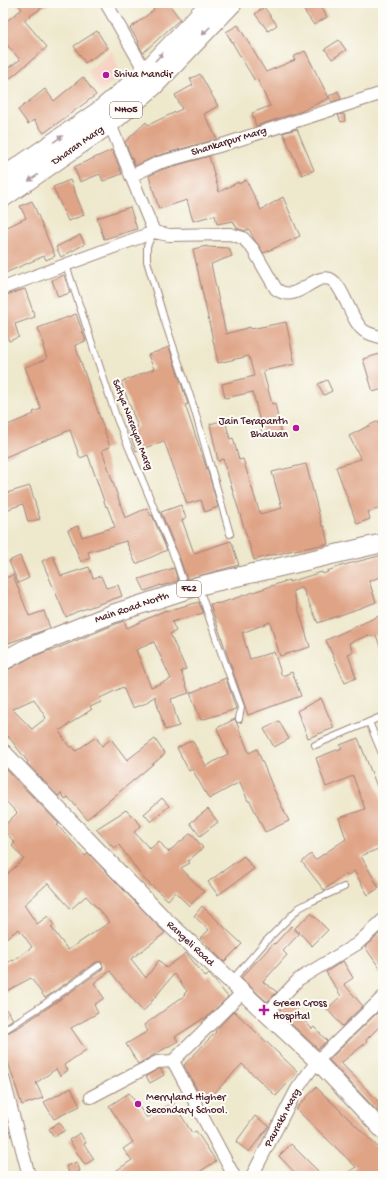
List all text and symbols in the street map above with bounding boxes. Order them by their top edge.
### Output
one-way arrow [202,26,211,36]
one-way arrow [154,52,163,62]
place label: Shiva Mandir [114,69,174,81]
marker: Shiva Mandir [101,70,111,80]
road number: NH05 [110,102,142,118]
street label: Dharan Marg [49,124,106,169]
street label: Shankarpur Marg [190,125,268,159]
one-way arrow [53,135,63,143]
one-way arrow [28,174,38,182]
street label: Satya Narayan Marg [109,378,155,472]
place label: Jain Terapanth Bhawan [219,416,289,441]
marker: Jain Terapanth Bhawan [291,423,301,433]
road number: F62 [177,581,201,597]
street label: Main Road North [93,590,171,626]
street label: Rangeli Road [164,919,217,970]
place label: Green Cross Hospital [273,998,328,1023]
marker: Green Cross Hospital [258,1004,270,1016]
street label: Paurakh Marg [262,1087,303,1150]
place label: Merryland Higher Secondary School. [146,1092,228,1117]
marker: Merryland Higher Secondary School. [133,1099,143,1109]

